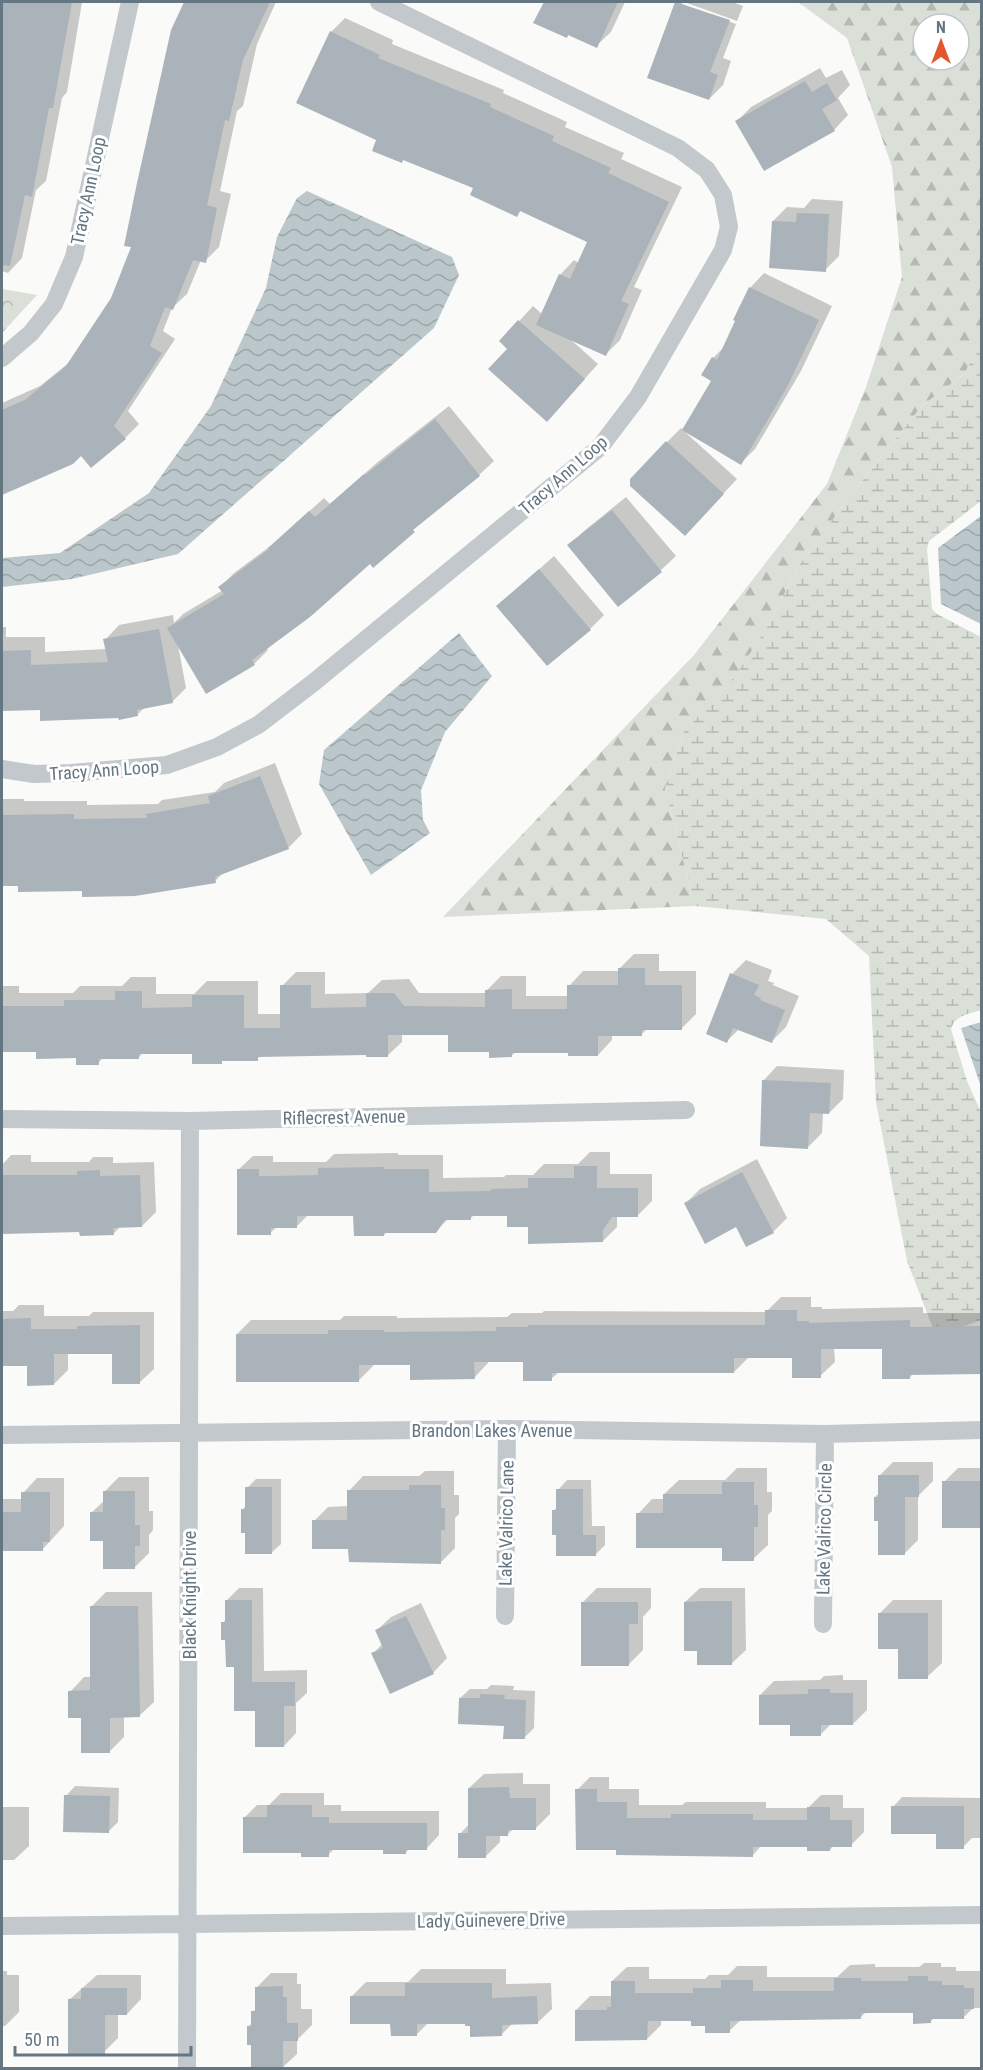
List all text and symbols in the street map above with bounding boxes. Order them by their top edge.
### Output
north arrow [911,12,971,72]
text: N [936,18,946,37]
street label: Tracy Ann Loop [66,135,110,247]
street label: Tracy Ann Loop [515,431,611,519]
street label: Tracy Ann Loop [48,756,160,784]
street label: Riflecrest Avenue [282,1105,406,1129]
street label: Brandon Lakes Avenue [412,1420,572,1441]
street label: Lake Valrico Lane [494,1460,518,1586]
street label: Lake Valrico Circle [812,1463,836,1595]
street label: Black Knight Drive [179,1531,200,1659]
street label: Lady Guinevere Drive [417,1908,565,1932]
scale bar [15,2019,190,2057]
text: 50 m [24,2029,59,2050]

